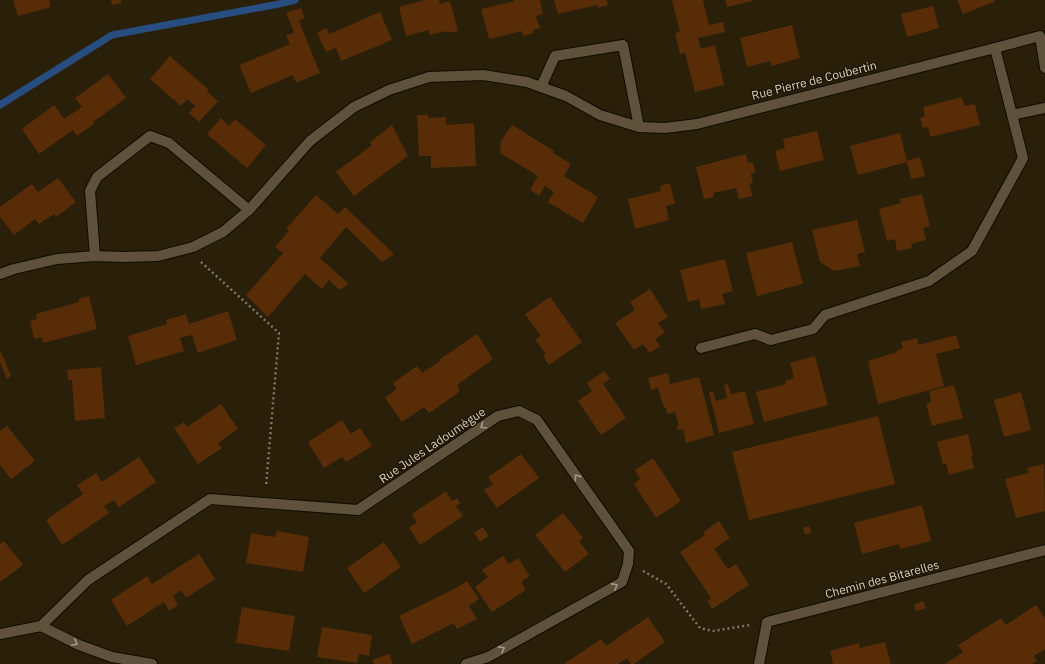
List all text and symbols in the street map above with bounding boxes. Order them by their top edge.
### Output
street label: Rue Pierre de Coubertin [750,57,878,103]
street label: Rue Jules Ladoumègue [376,404,488,486]
one-way arrow [480,421,487,429]
one-way arrow [575,475,582,482]
street label: Chemin des Bitarelles [823,557,941,601]
one-way arrow [611,584,618,591]
one-way arrow [71,638,79,646]
one-way arrow [497,647,505,654]

